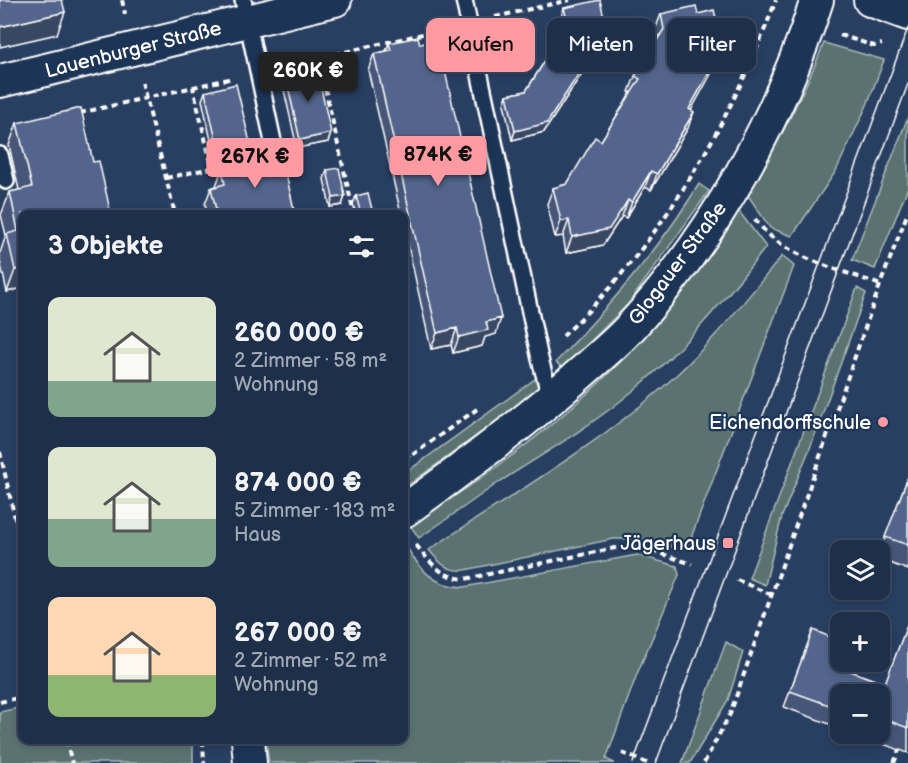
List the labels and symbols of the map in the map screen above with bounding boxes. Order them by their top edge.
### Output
street label: Lauenburger Straße [43,16,224,83]
pin: 260K € [259,52,357,103]
pin: 874K € [389,136,487,187]
pin: 267K € [206,138,304,189]
street label: Glogauer Straße [624,197,732,330]
place label: Eichendorffschule [709,411,871,435]
marker: Eichendorffschule [876,415,890,429]
place label: Jägerhaus [621,532,716,556]
marker: Jägerhaus [721,536,735,550]

